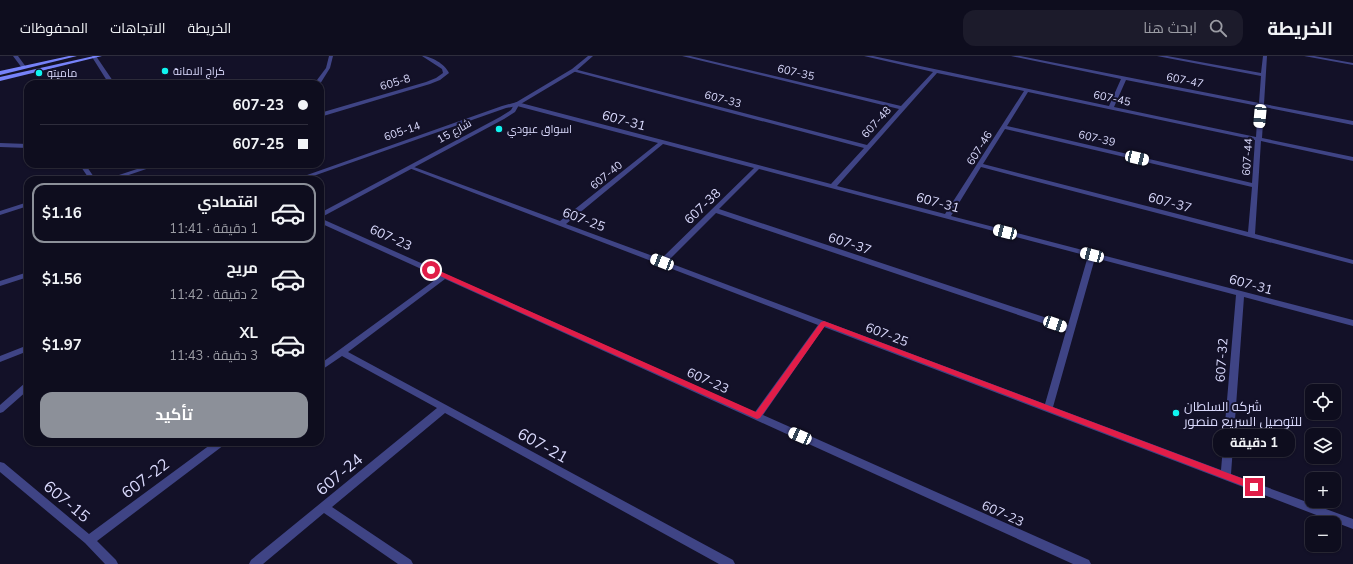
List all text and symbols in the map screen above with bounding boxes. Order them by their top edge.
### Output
search box [963,10,1243,46]
text: الخريطة [1267,16,1333,42]
icon: search [1207,17,1229,39]
text: ابحث هنا [1143,18,1197,38]
text: المحفوظات [20,19,88,38]
text: الاتجاهات [110,19,166,38]
text: الخريطة [188,19,231,38]
street label: 607-35 [776,61,816,84]
place label: كراج الامانة [173,64,225,79]
place label: ماميتو [47,66,77,81]
marker: كراج الامانة [160,66,170,76]
marker: ماميتو [34,68,44,78]
street label: 607-47 [1165,70,1205,91]
street label: 605-8 [378,71,413,94]
street label: 607-33 [703,87,743,112]
street label: 607-45 [1092,87,1132,110]
text: 607-23 [232,95,284,115]
street label: 607-48 [858,103,895,141]
car [1253,104,1267,128]
street label: 607-31 [600,107,648,135]
street label: شارع 15 [434,116,474,147]
street label: 605-14 [382,118,423,145]
place label: اسواق عبودي [507,122,572,138]
marker: اسواق عبودي [494,124,504,134]
street label: 607-39 [1077,127,1117,150]
street label: 607-46 [963,128,996,168]
text: 607-25 [232,134,284,154]
street label: 607-44 [1239,137,1256,176]
car [1124,149,1150,167]
street label: 607-40 [587,157,626,193]
street label: 607-38 [680,185,725,229]
street label: 607-31 [914,189,962,217]
street label: 607-37 [1146,189,1194,217]
text: اقتصادي [198,192,258,212]
icon: car [270,195,306,231]
text: $1.16 [42,203,82,223]
street label: 607-25 [560,204,608,236]
text: 1 دقيقة · 11:41 [169,220,258,238]
street label: 607-23 [367,221,415,255]
car [992,223,1018,241]
street label: 607-37 [826,229,874,259]
car [1079,246,1105,264]
car [649,252,675,272]
text: مريح [226,258,258,278]
icon: car [270,261,306,297]
route start [422,261,440,279]
text: $1.56 [42,269,82,289]
street label: 607-31 [1227,271,1275,299]
text: 2 دقيقة · 11:42 [169,286,258,304]
car [1042,314,1068,334]
street label: 607-25 [863,319,911,351]
text: XL [239,323,258,343]
icon: car [270,327,306,363]
text: $1.97 [42,335,82,355]
street label: 607-32 [1211,337,1233,383]
text: 3 دقيقة · 11:43 [169,347,258,365]
street label: 607-23 [684,364,732,398]
map controls [1305,384,1341,552]
button: locate [1305,384,1341,420]
button: تأكيد [40,392,308,438]
place label: شركه السلطان للتوصيل السريع منصور [1183,398,1302,431]
marker: شركه السلطان للتوصيل السريع منصور [1171,408,1181,418]
street label: 607-21 [513,423,572,469]
car [787,426,813,446]
button: layers [1305,428,1341,464]
callout: 1 دقيقة [1213,429,1295,457]
text: 1 دقيقة [1230,434,1278,452]
street label: 607-24 [312,448,368,501]
street label: 607-22 [117,454,174,504]
button: + [1305,472,1341,508]
street label: 607-15 [38,476,94,528]
route end [1245,478,1263,496]
street label: 607-23 [979,497,1027,531]
button: − [1305,516,1341,552]

